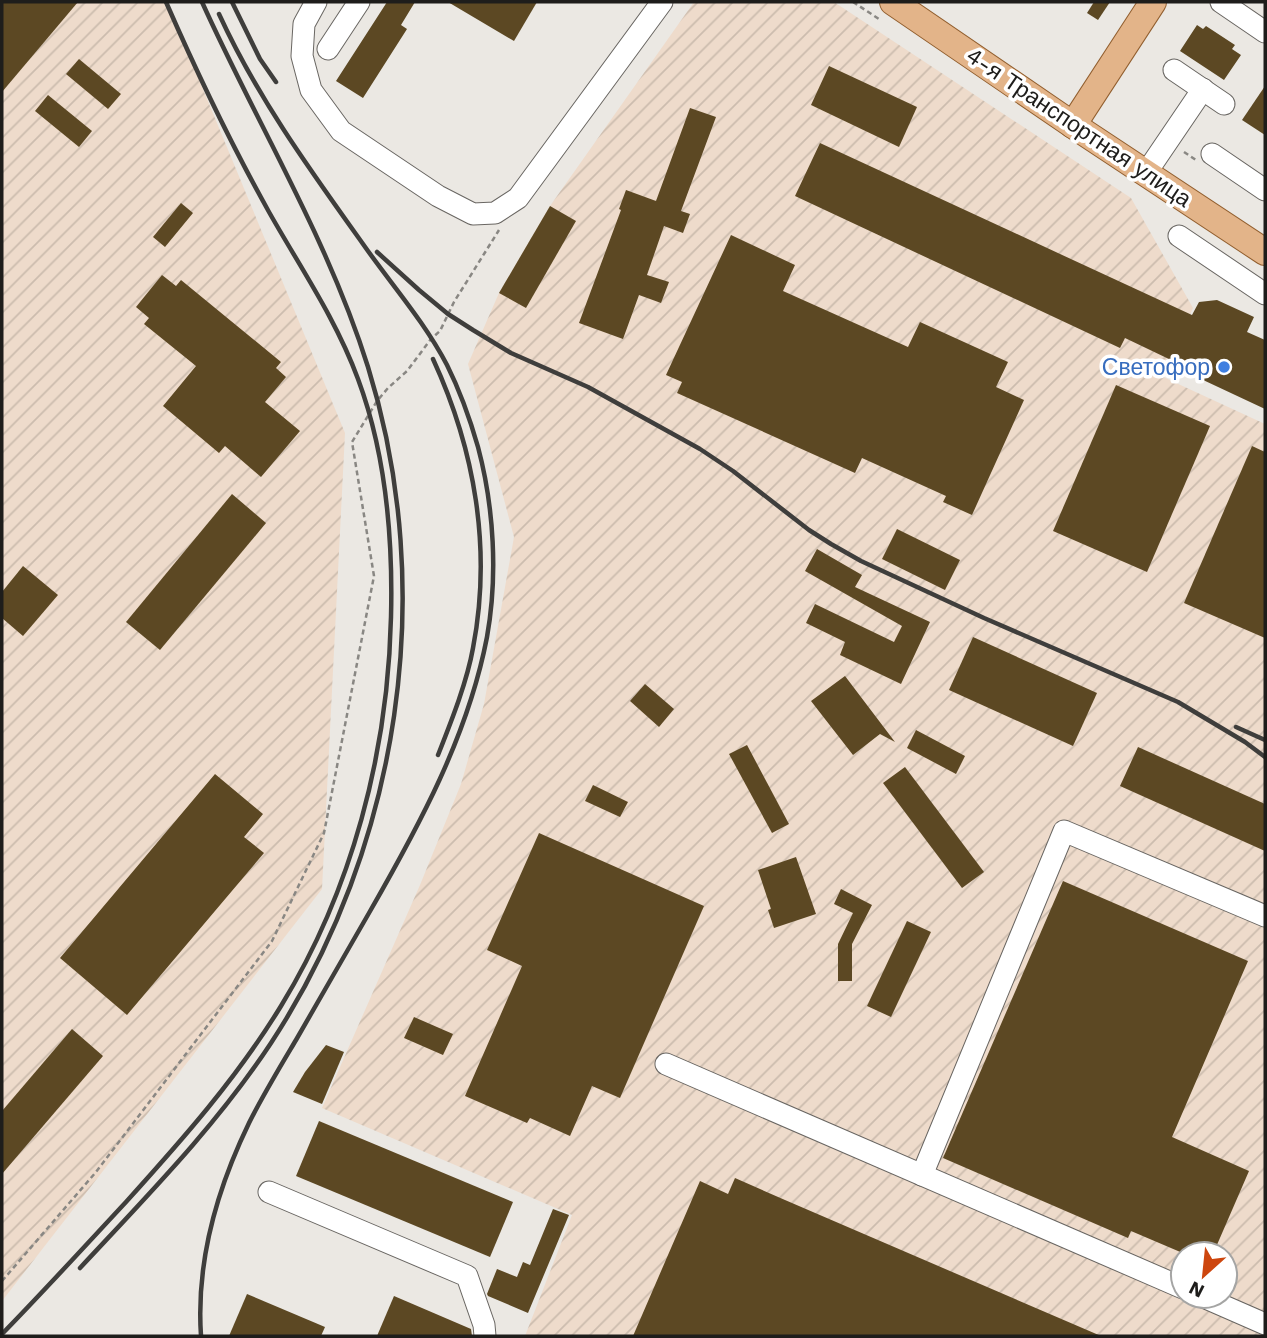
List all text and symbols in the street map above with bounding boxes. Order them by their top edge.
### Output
street label: 4-я Транспортная улица [961,42,1197,213]
place label: Светофор [1102,354,1210,381]
marker: Светофор [1216,359,1232,375]
north arrow [1169,1240,1239,1310]
text: N [1185,1276,1208,1303]

